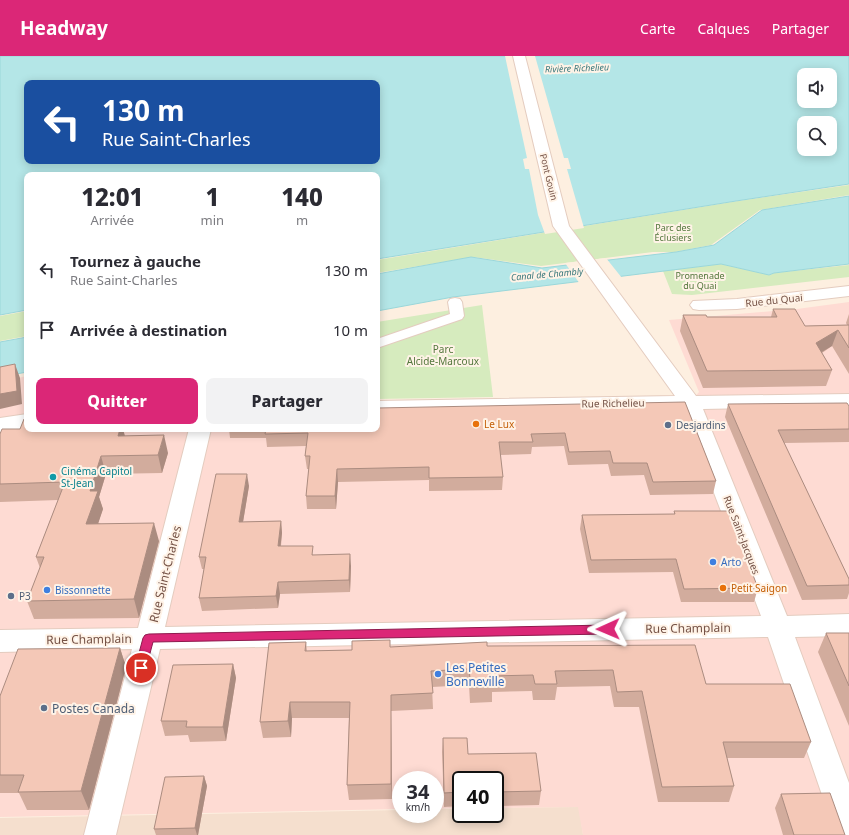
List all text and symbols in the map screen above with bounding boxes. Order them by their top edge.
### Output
text: Headway [20,15,108,41]
text: Carte [640,19,676,38]
text: Calques [698,19,750,38]
text: Partager [772,19,829,38]
water label: Rivière Richelieu [545,60,609,76]
map controls [797,68,837,156]
button: sound [797,68,837,108]
text: 130 m [102,91,185,129]
icon: left [36,96,88,148]
button: search [797,116,837,156]
text: Rue Saint-Charles [102,127,251,151]
street label: Pont Gouin [537,152,561,202]
text: 12:01 [81,180,143,213]
text: 1 [205,180,219,213]
text: 140 [281,180,323,213]
text: Arrivée [90,211,134,229]
text: min [201,211,224,229]
text: m [296,211,308,229]
park label: Parc des Éclusiers [655,221,691,244]
text: Tournez à gauche [70,251,201,271]
icon: left [36,259,58,281]
text: 130 m [324,260,368,280]
water label: Canal de Chambly [510,264,585,284]
park label: Promenade du Quai [675,269,725,292]
text: Rue Saint-Charles [70,271,177,289]
street label: Rue du Quai [745,290,803,310]
icon: arrive [36,319,58,341]
text: Arrivée à destination [70,320,227,340]
text: 10 m [333,320,368,340]
park label: Parc Alcide-Marcoux [407,342,480,368]
button: Quitter [36,378,198,424]
button: Partager [206,378,368,424]
street label: Rue Richelieu [581,395,645,411]
place label: Le Lux [484,417,515,431]
place label: Desjardins [676,418,726,432]
marker: Le Lux [471,419,481,429]
marker: Desjardins [663,420,673,430]
place label: Cinéma Capitol St-Jean [61,464,132,490]
marker: Cinéma Capitol St-Jean [48,472,58,482]
street label: Rue Saint-Jacques [721,494,764,577]
street label: Rue Saint-Charles [145,524,185,624]
place label: Arto [721,555,741,569]
marker: Arto [708,557,718,567]
place label: Petit Saigon [731,581,787,595]
place label: Bissonnette [55,583,111,597]
marker: Petit Saigon [718,583,728,593]
marker: Bissonnette [42,585,52,595]
place label: P3 [19,589,31,603]
marker: P3 [6,591,16,601]
position arrow [587,608,629,650]
street label: Rue Champlain [645,619,731,637]
street label: Rue Champlain [46,630,132,648]
pin [124,651,158,685]
icon: arrive [130,657,152,679]
place label: Les Petites Bonneville [446,659,506,690]
marker: Les Petites Bonneville [433,669,443,679]
place label: Postes Canada [52,700,135,717]
marker: Postes Canada [39,703,49,713]
speed limit sign: 40 [452,771,504,823]
text: 34 [407,778,429,805]
text: km/h [406,800,430,814]

